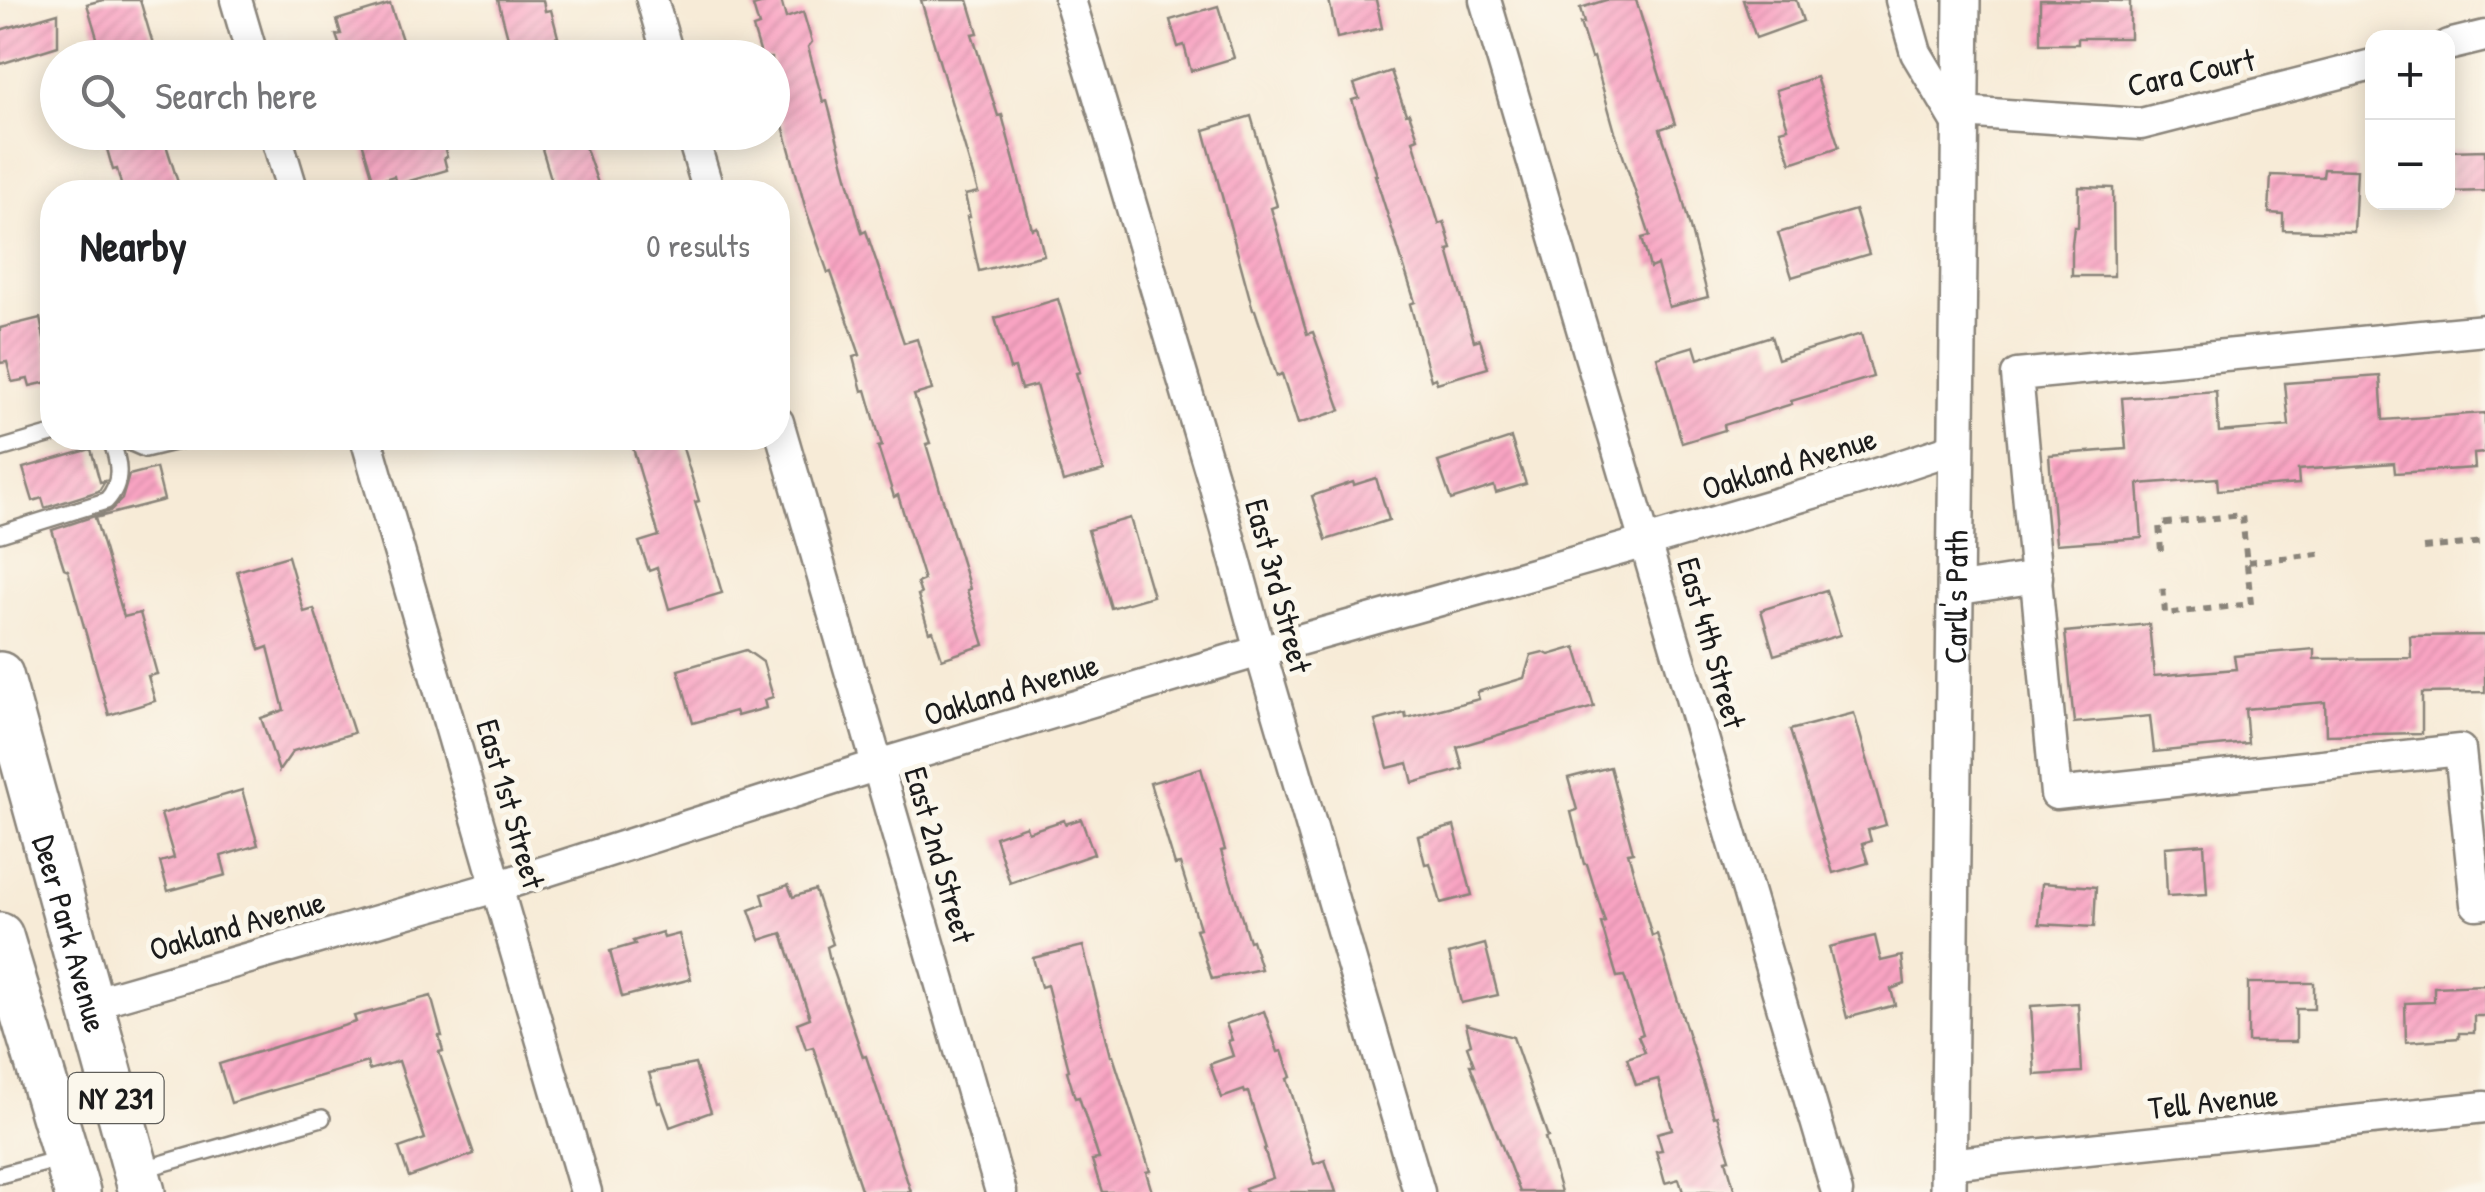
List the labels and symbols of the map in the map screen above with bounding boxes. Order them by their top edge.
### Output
street label: Cara Court [2124,37,2259,106]
street label: Oakland Avenue [1697,416,1882,510]
street label: East 3rd Street [1235,494,1323,679]
street label: Carll's Path [1933,530,1977,664]
street label: East 4th Street [1667,553,1757,734]
street label: Oakland Avenue [919,642,1104,736]
street label: East 1st Street [466,714,556,895]
street label: East 2nd Street [894,762,986,949]
street label: Deer Park Avenue [23,830,119,1037]
street label: Oakland Avenue [144,879,330,970]
road number: NY 231 [68,1073,164,1123]
street label: Tell Avenue [2146,1073,2280,1129]

